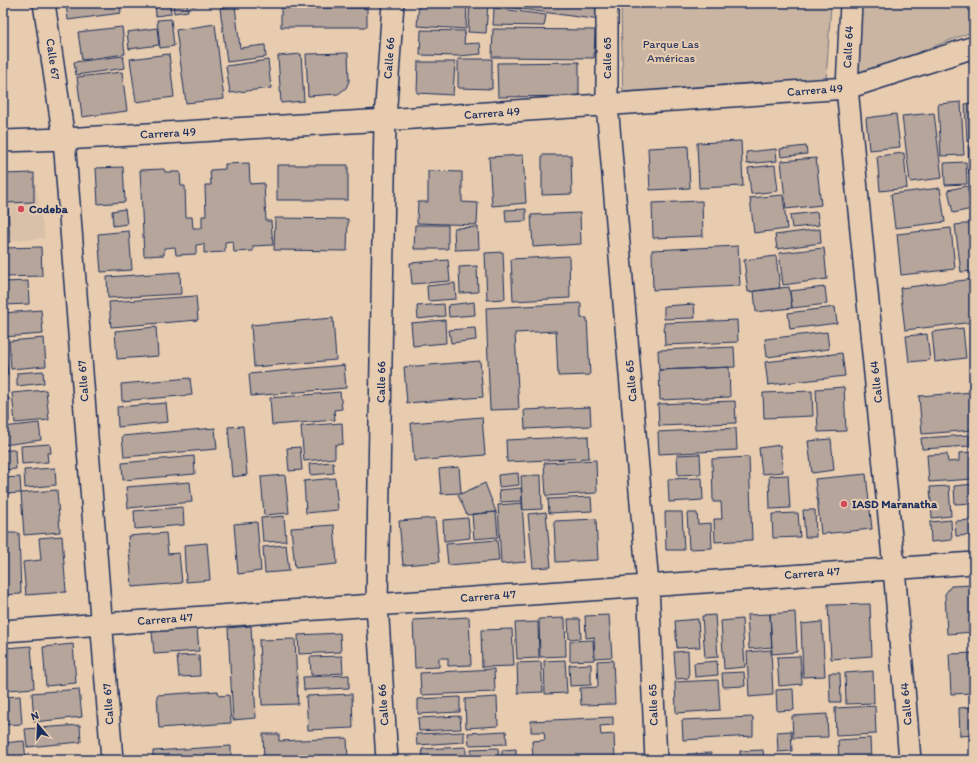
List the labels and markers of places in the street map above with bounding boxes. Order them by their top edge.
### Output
place label: Codeba [29,202,68,216]
marker: Codeba [16,204,26,214]
place label: IASD Maranatha [852,497,938,511]
marker: IASD Maranatha [839,499,849,509]

